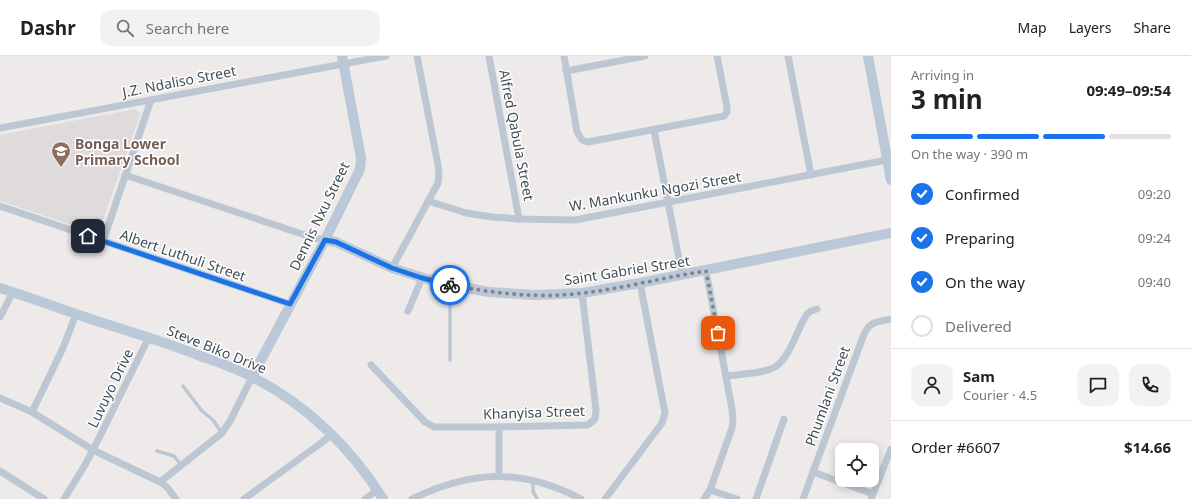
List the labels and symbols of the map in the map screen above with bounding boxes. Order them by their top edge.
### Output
street label: J.Z. Ndaliso Street [119,61,237,102]
street label: Alfred Qabula Street [495,68,539,202]
place label: Bonga Lower Primary School [75,134,180,169]
school or university icon: Bonga Lower Primary School [50,140,72,168]
street label: Dennis Nxu Street [284,158,354,274]
street label: W. Mankunku Ngozi Street [568,167,742,215]
pin [71,219,105,253]
street label: Albert Luthuli Street [118,225,248,285]
street label: Saint Gabriel Street [563,251,691,289]
courier [430,265,470,305]
pin [701,316,735,350]
street label: Steve Biko Drive [164,320,270,378]
street label: Phumlani Street [800,343,854,449]
street label: Luvuyo Drive [83,345,137,431]
street label: Khanyisa Street [483,401,585,423]

